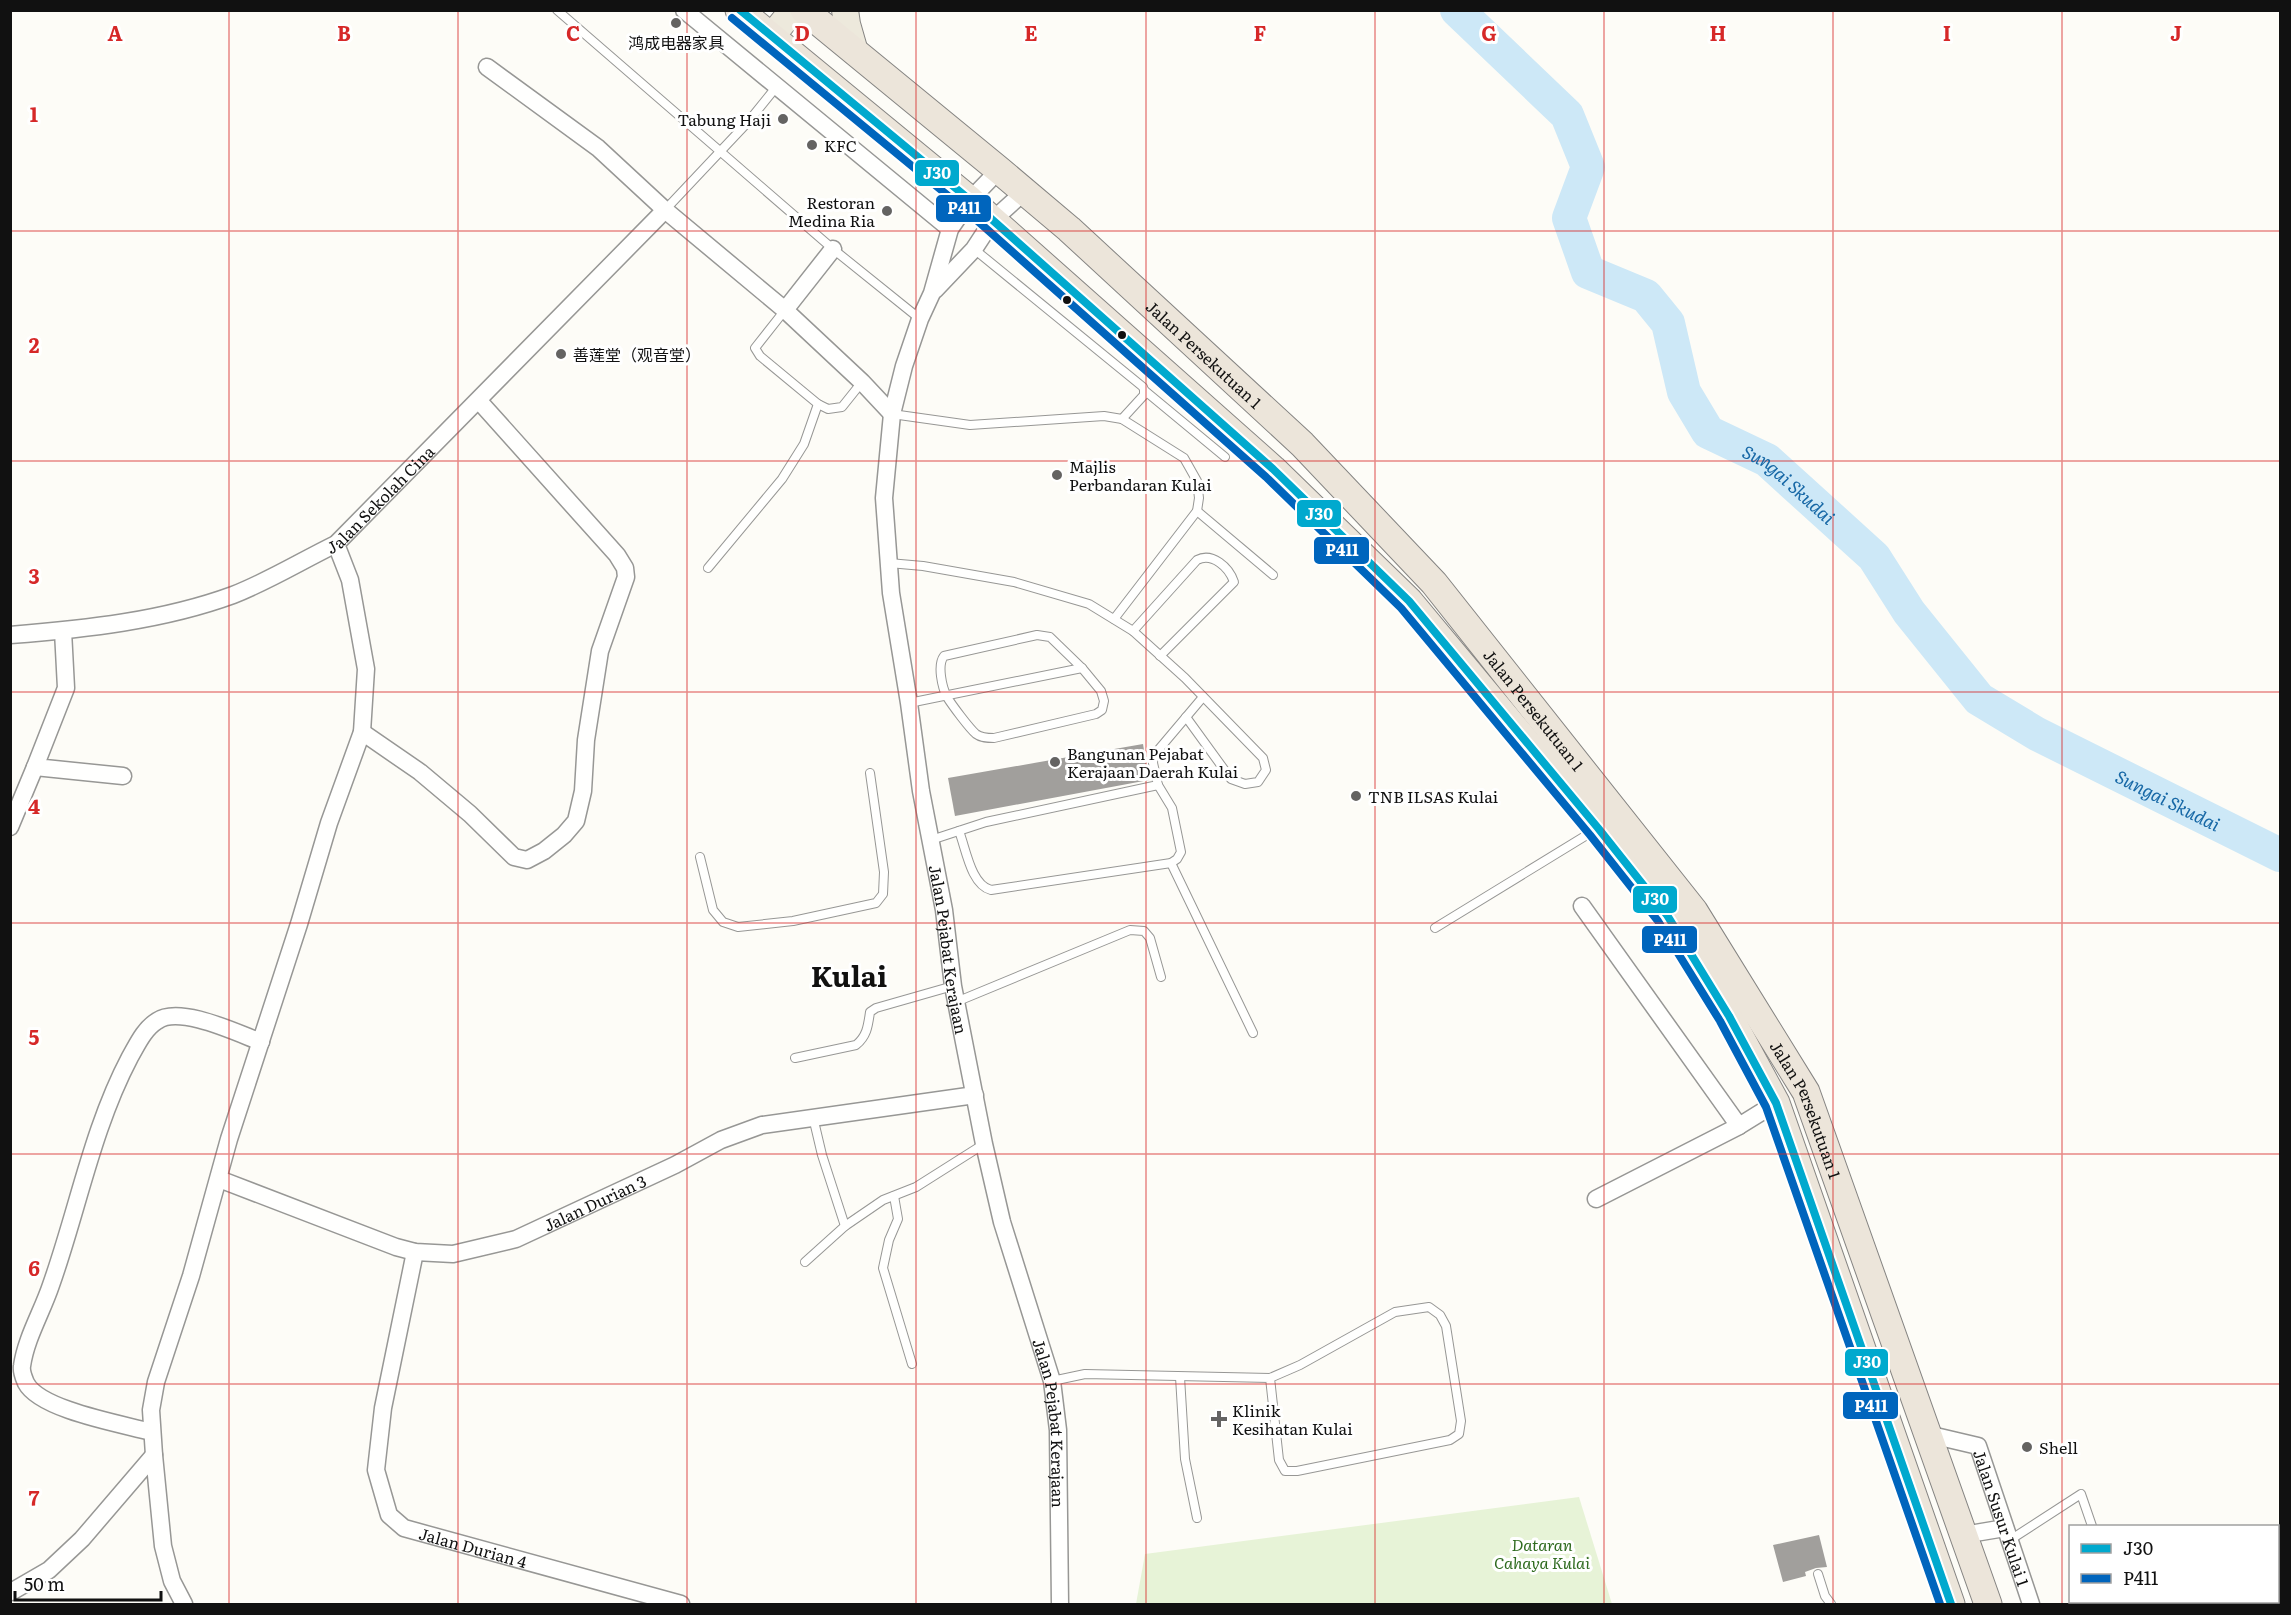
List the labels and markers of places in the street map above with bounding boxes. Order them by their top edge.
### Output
marker: 鸿成电器家具 [669,16,683,30]
place label: 鸿成电器家具 [628,30,724,54]
place label: Tabung Haji [678,107,771,131]
marker: Tabung Haji [776,112,790,126]
place label: KFC [824,133,857,157]
marker: KFC [805,138,819,152]
place label: Restoran Medina Ria [788,190,875,232]
marker: Restoran Medina Ria [880,204,894,218]
unlabelled marker [1061,294,1073,306]
unlabelled marker [1116,329,1128,341]
place label: 善莲堂（观音堂） [573,342,701,366]
marker: 善莲堂（观音堂） [554,347,568,361]
place label: Majlis Perbandaran Kulai [1069,454,1212,496]
marker: Majlis Perbandaran Kulai [1050,468,1064,482]
place label: Bangunan Pejabat Kerajaan Daerah Kulai [1067,741,1238,783]
marker: Bangunan Pejabat Kerajaan Daerah Kulai [1048,755,1062,769]
place label: TNB ILSAS Kulai [1368,784,1498,808]
marker: TNB ILSAS Kulai [1349,789,1363,803]
place label: Klinik Kesihatan Kulai [1232,1398,1352,1440]
marker: Klinik Kesihatan Kulai [1210,1410,1228,1428]
place label: Shell [2039,1435,2078,1459]
marker: Shell [2020,1440,2034,1454]

